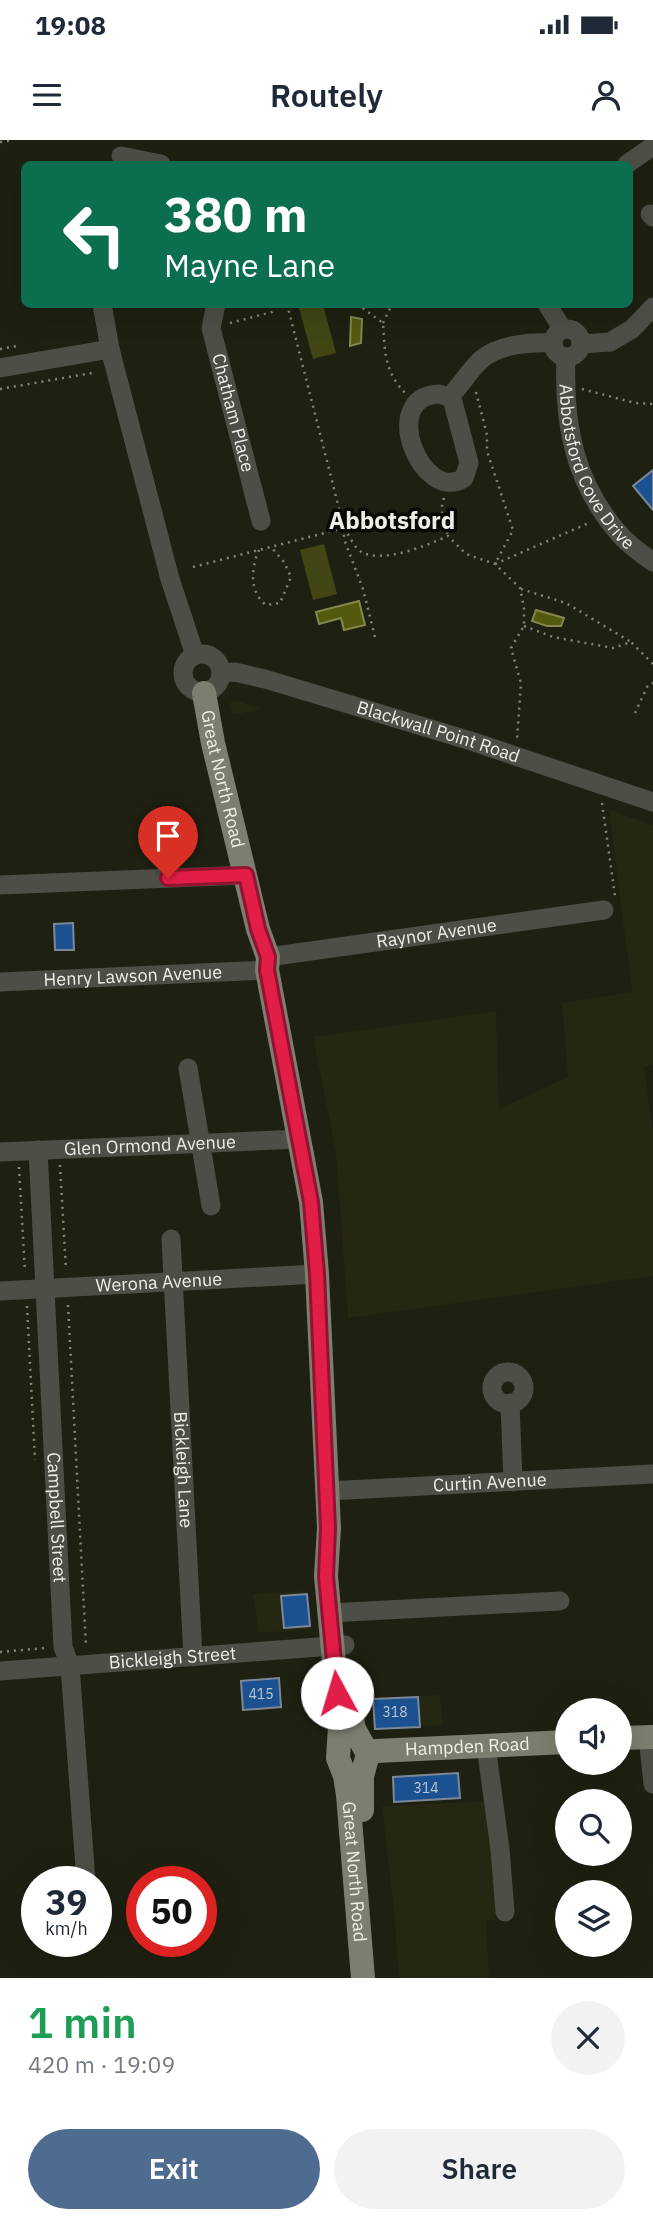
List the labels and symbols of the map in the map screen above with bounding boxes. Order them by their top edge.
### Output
street label: Chatham Place [207,351,260,474]
street label: Abbotsford Cove Drive [555,383,640,554]
district label: Abbotsford [329,504,455,536]
street label: Blackwall Point Road [354,695,523,768]
street label: Great North Road [196,708,250,850]
pin [138,806,198,878]
street label: Raynor Avenue [375,913,498,953]
street label: Henry Lawson Avenue [43,960,223,991]
street label: Glen Ormond Avenue [63,1130,236,1160]
street label: Werona Avenue [95,1267,223,1297]
street label: Bickleigh Lane [169,1411,198,1529]
street label: Campbell Street [42,1452,72,1583]
street label: Curtin Avenue [432,1468,547,1496]
street label: Bickleigh Street [108,1641,237,1674]
position arrow [300,1656,374,1730]
house number: 415 [248,1685,274,1703]
house number: 318 [382,1703,408,1721]
street label: Hampden Road [404,1732,530,1761]
house number: 314 [413,1779,439,1797]
street label: Great North Road [338,1801,372,1943]
speed limit sign: 50 [126,1866,217,1957]

